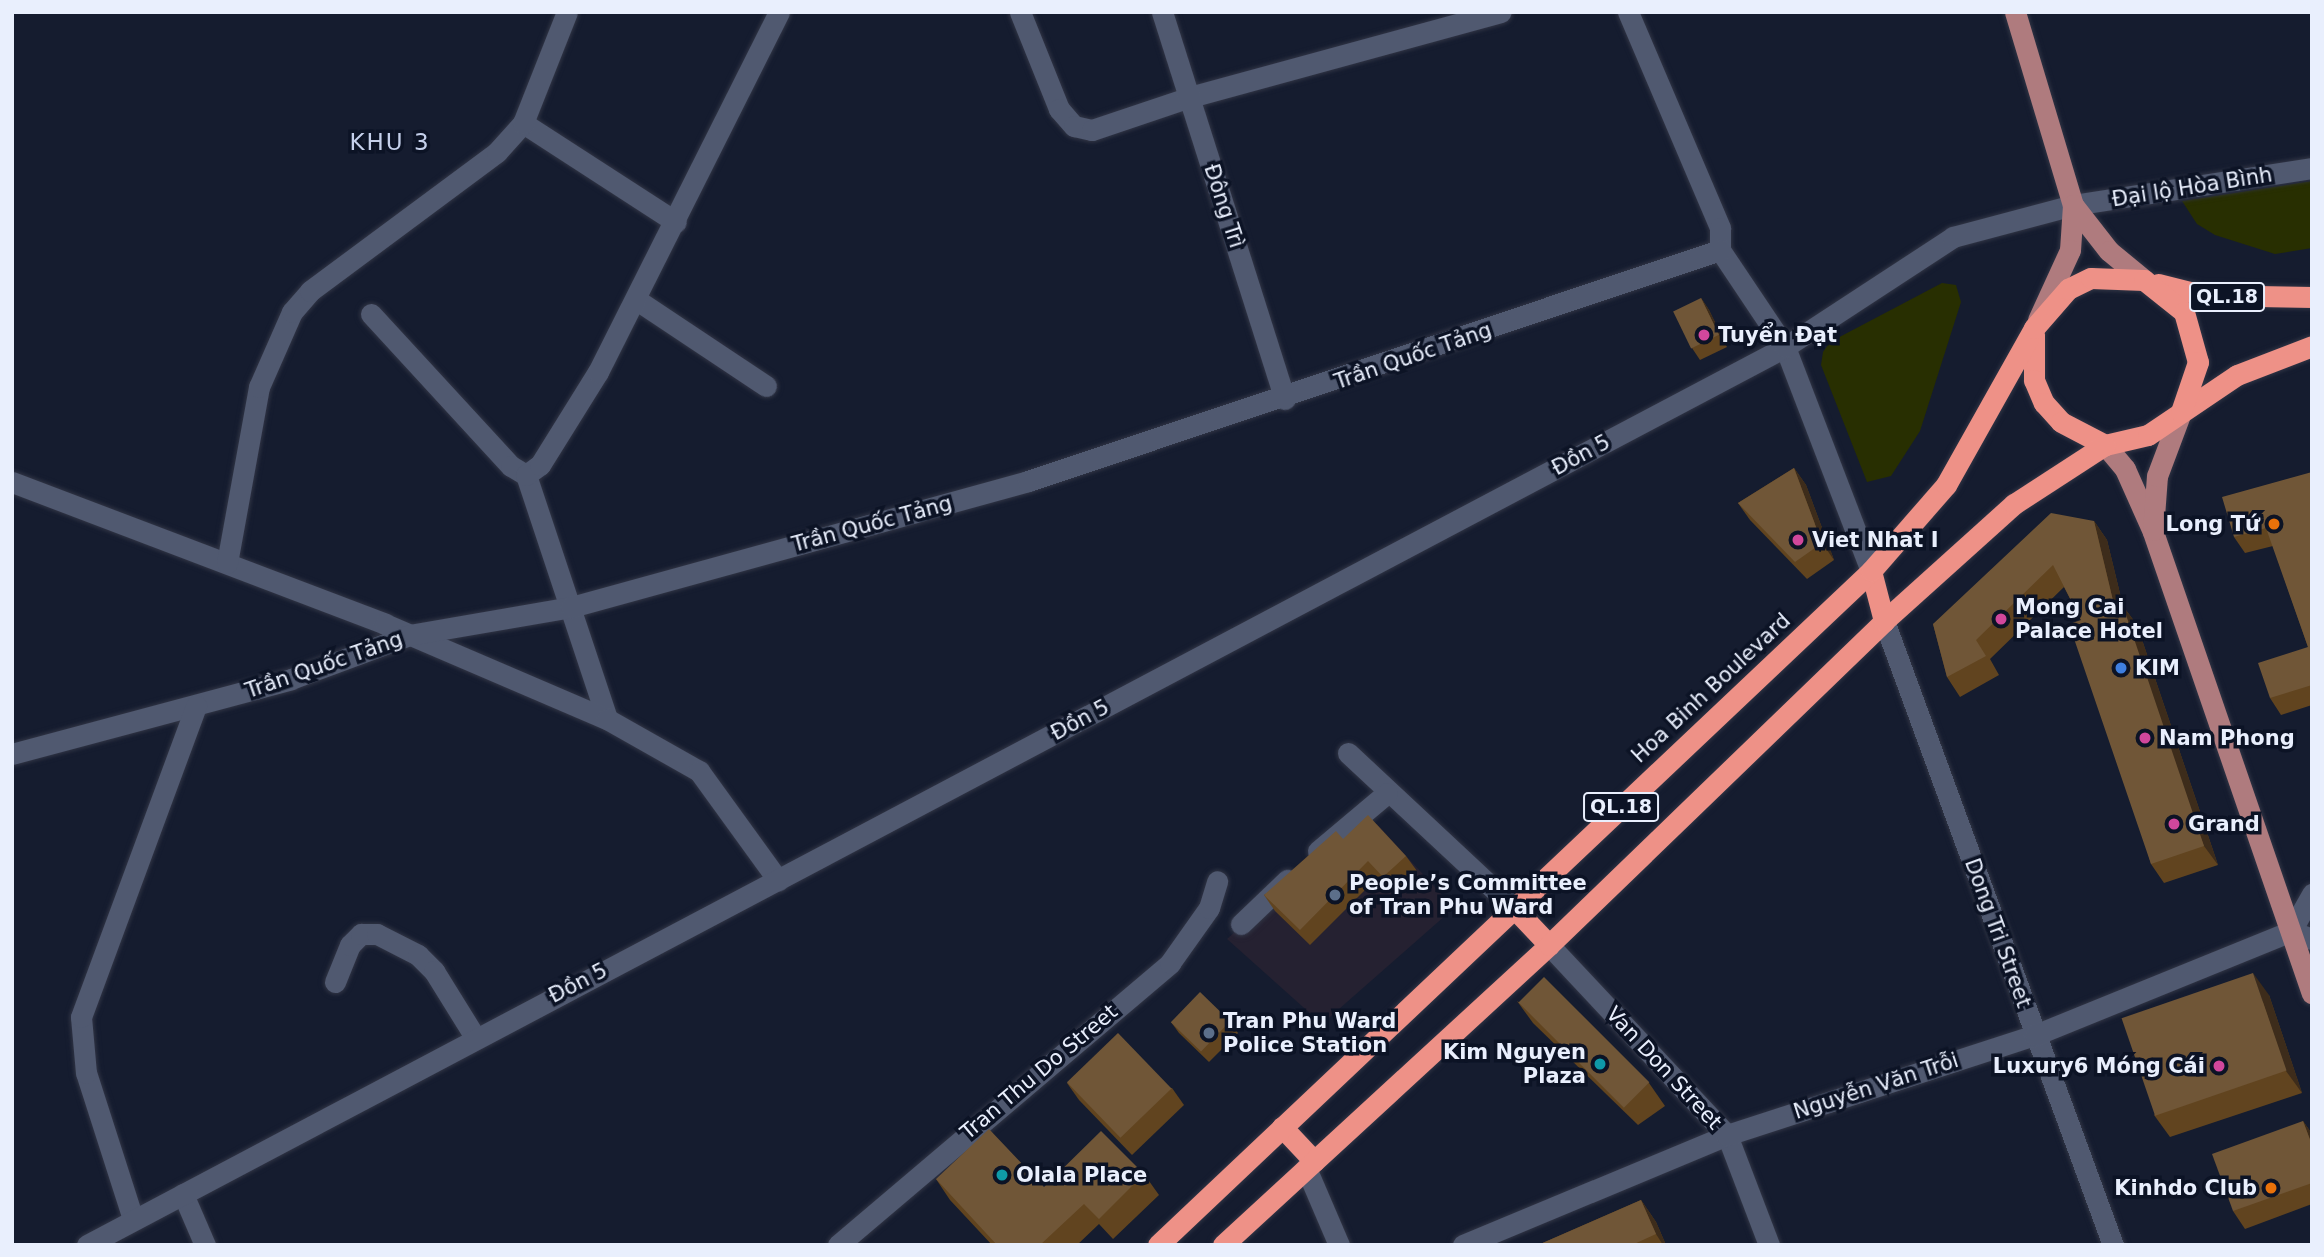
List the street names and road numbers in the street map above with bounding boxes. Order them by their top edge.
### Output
street label: Đông Trì [1199,161,1249,251]
street label: Đại lộ Hòa Bình [2110,162,2274,212]
road number: QL.18 [2188,282,2266,312]
street label: Trần Quốc Tảng [1331,317,1495,395]
street label: Đồn 5 [1548,429,1614,481]
street label: Trần Quốc Tảng [789,491,955,557]
street label: Hoa Binh Boulevard [1626,608,1796,768]
street label: Trần Quốc Tảng [242,626,406,704]
street label: Đồn 5 [1047,694,1113,746]
road number: QL.18 [1582,792,1660,822]
street label: Dong Tri Street [1959,855,2037,1011]
street label: Đồn 5 [544,958,612,1008]
street label: Tran Thu Do Street [956,999,1122,1145]
street label: Van Don Street [1601,1001,1727,1135]
street label: Nguyễn Văn Trỗi [1790,1047,1962,1125]

